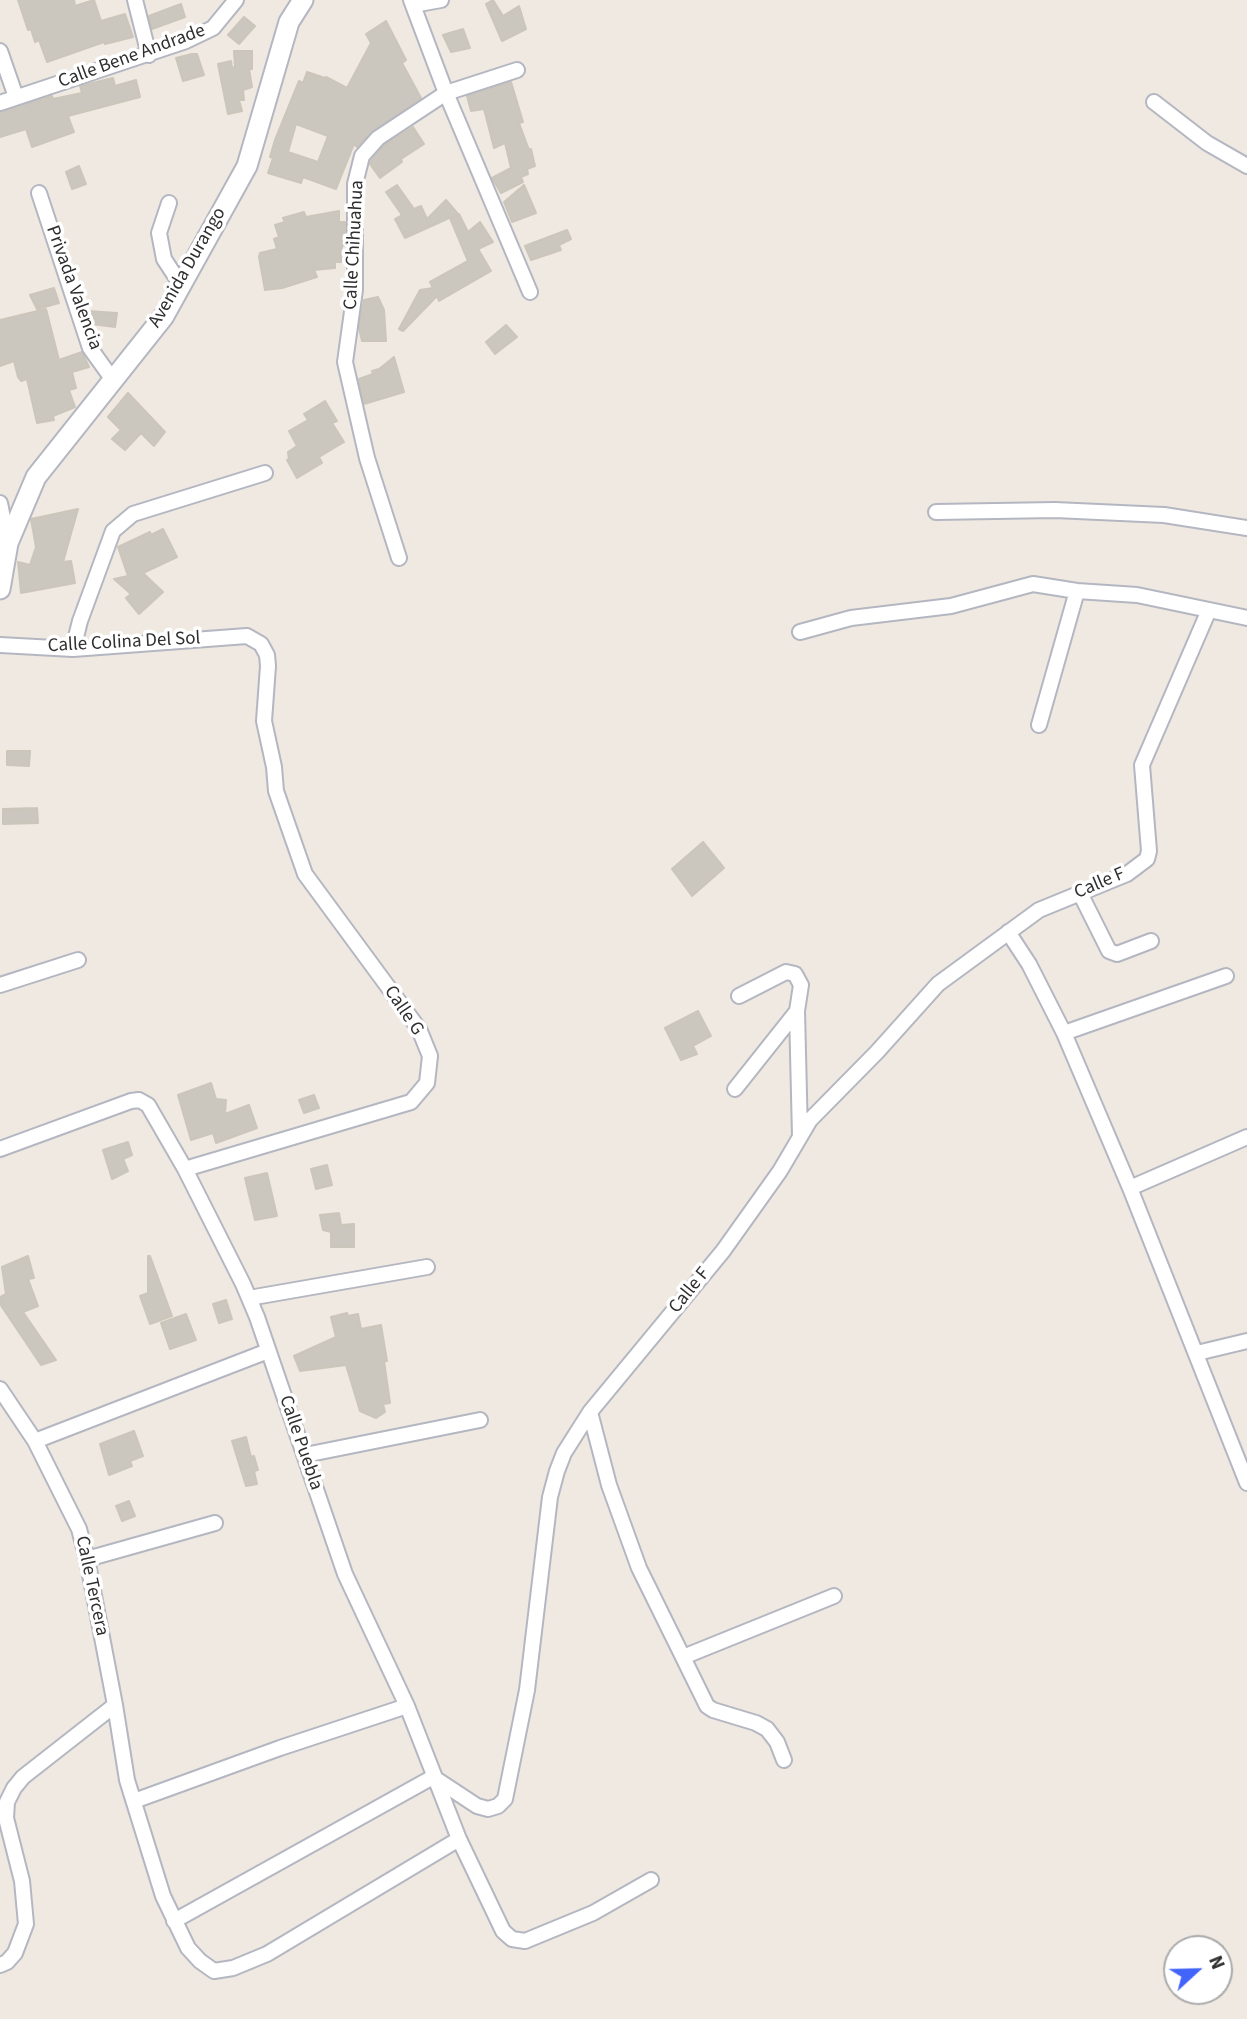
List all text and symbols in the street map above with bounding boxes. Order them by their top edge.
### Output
street label: Calle Bene Andrade [56,20,208,94]
street label: Calle Chihuahua [340,180,370,310]
street label: Avenida Durango [144,204,232,332]
street label: Privada Valencia [40,223,106,353]
street label: Calle Colina Del Sol [47,628,201,658]
street label: Calle F [1071,863,1129,905]
street label: Calle G [378,982,428,1040]
street label: Calle F [665,1263,715,1319]
street label: Calle Puebla [273,1393,327,1493]
street label: Calle Tercera [69,1534,113,1638]
north arrow [1163,1935,1233,2005]
text: N [1201,1952,1231,1974]

